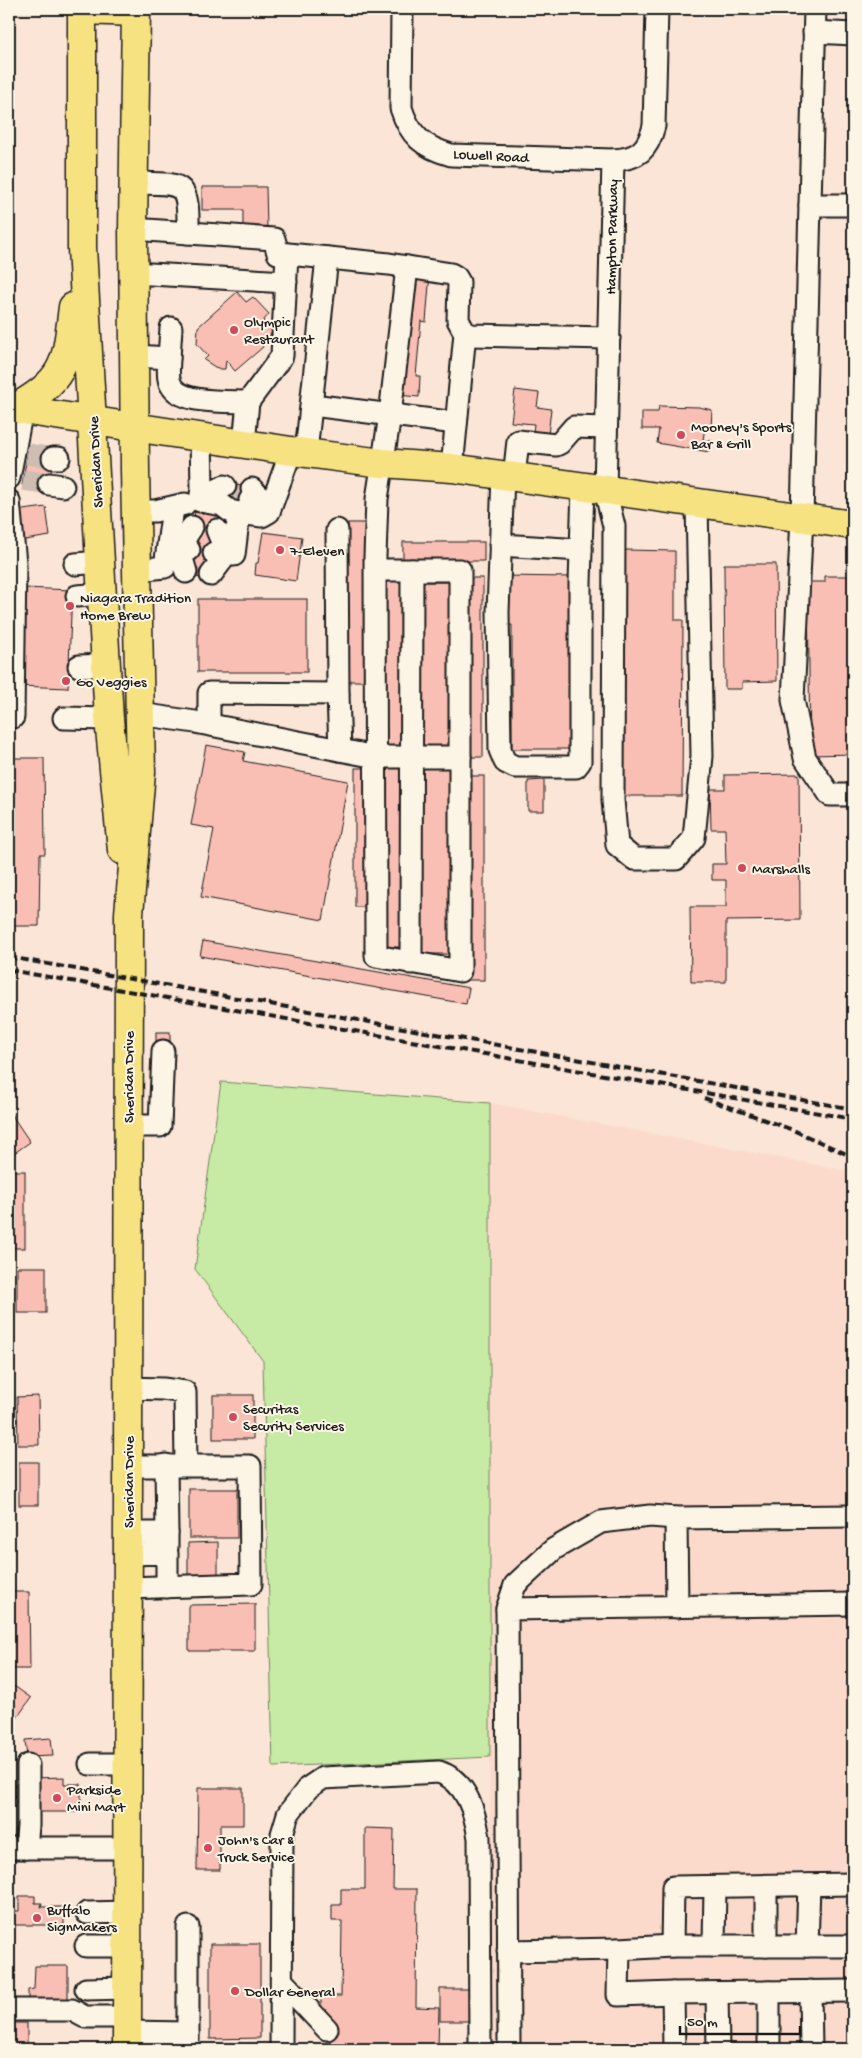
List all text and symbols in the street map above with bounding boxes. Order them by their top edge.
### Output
street label: Lowell Road [453,146,530,168]
street label: Hampton Parkway [603,179,623,295]
place label: Olympic Restaurant [244,314,315,349]
marker: Olympic Restaurant [228,324,240,336]
street label: Sheridan Drive [86,415,108,508]
place label: Mooney's Sports Bar & Grill [690,419,792,454]
marker: Mooney's Sports Bar & Grill [675,429,687,441]
place label: 7-Eleven [289,543,344,561]
marker: 7-Eleven [274,544,286,556]
place label: Niagara Tradition Home Brew [80,590,191,625]
marker: Niagara Tradition Home Brew [64,600,76,612]
place label: Go Veggies [76,674,147,692]
marker: Go Veggies [60,675,72,687]
place label: Marshalls [752,861,811,879]
marker: Marshalls [736,862,748,874]
street label: Sheridan Drive [121,1031,139,1123]
place label: Securitas Security Services [243,1401,344,1436]
marker: Securitas Security Services [227,1411,239,1423]
street label: Sheridan Drive [121,1436,139,1528]
place label: Parkside Mini Mart [66,1782,127,1817]
marker: Parkside Mini Mart [51,1792,63,1804]
place label: John's Car & Truck Service [217,1832,294,1867]
marker: John's Car & Truck Service [202,1842,214,1854]
place label: Buffalo SignMakers [46,1902,117,1937]
marker: Buffalo SignMakers [31,1912,43,1924]
place label: Dollar General [244,1984,335,2002]
marker: Dollar General [229,1985,241,1997]
scale bar [680,2003,800,2035]
text: 50 m [687,2014,718,2032]

